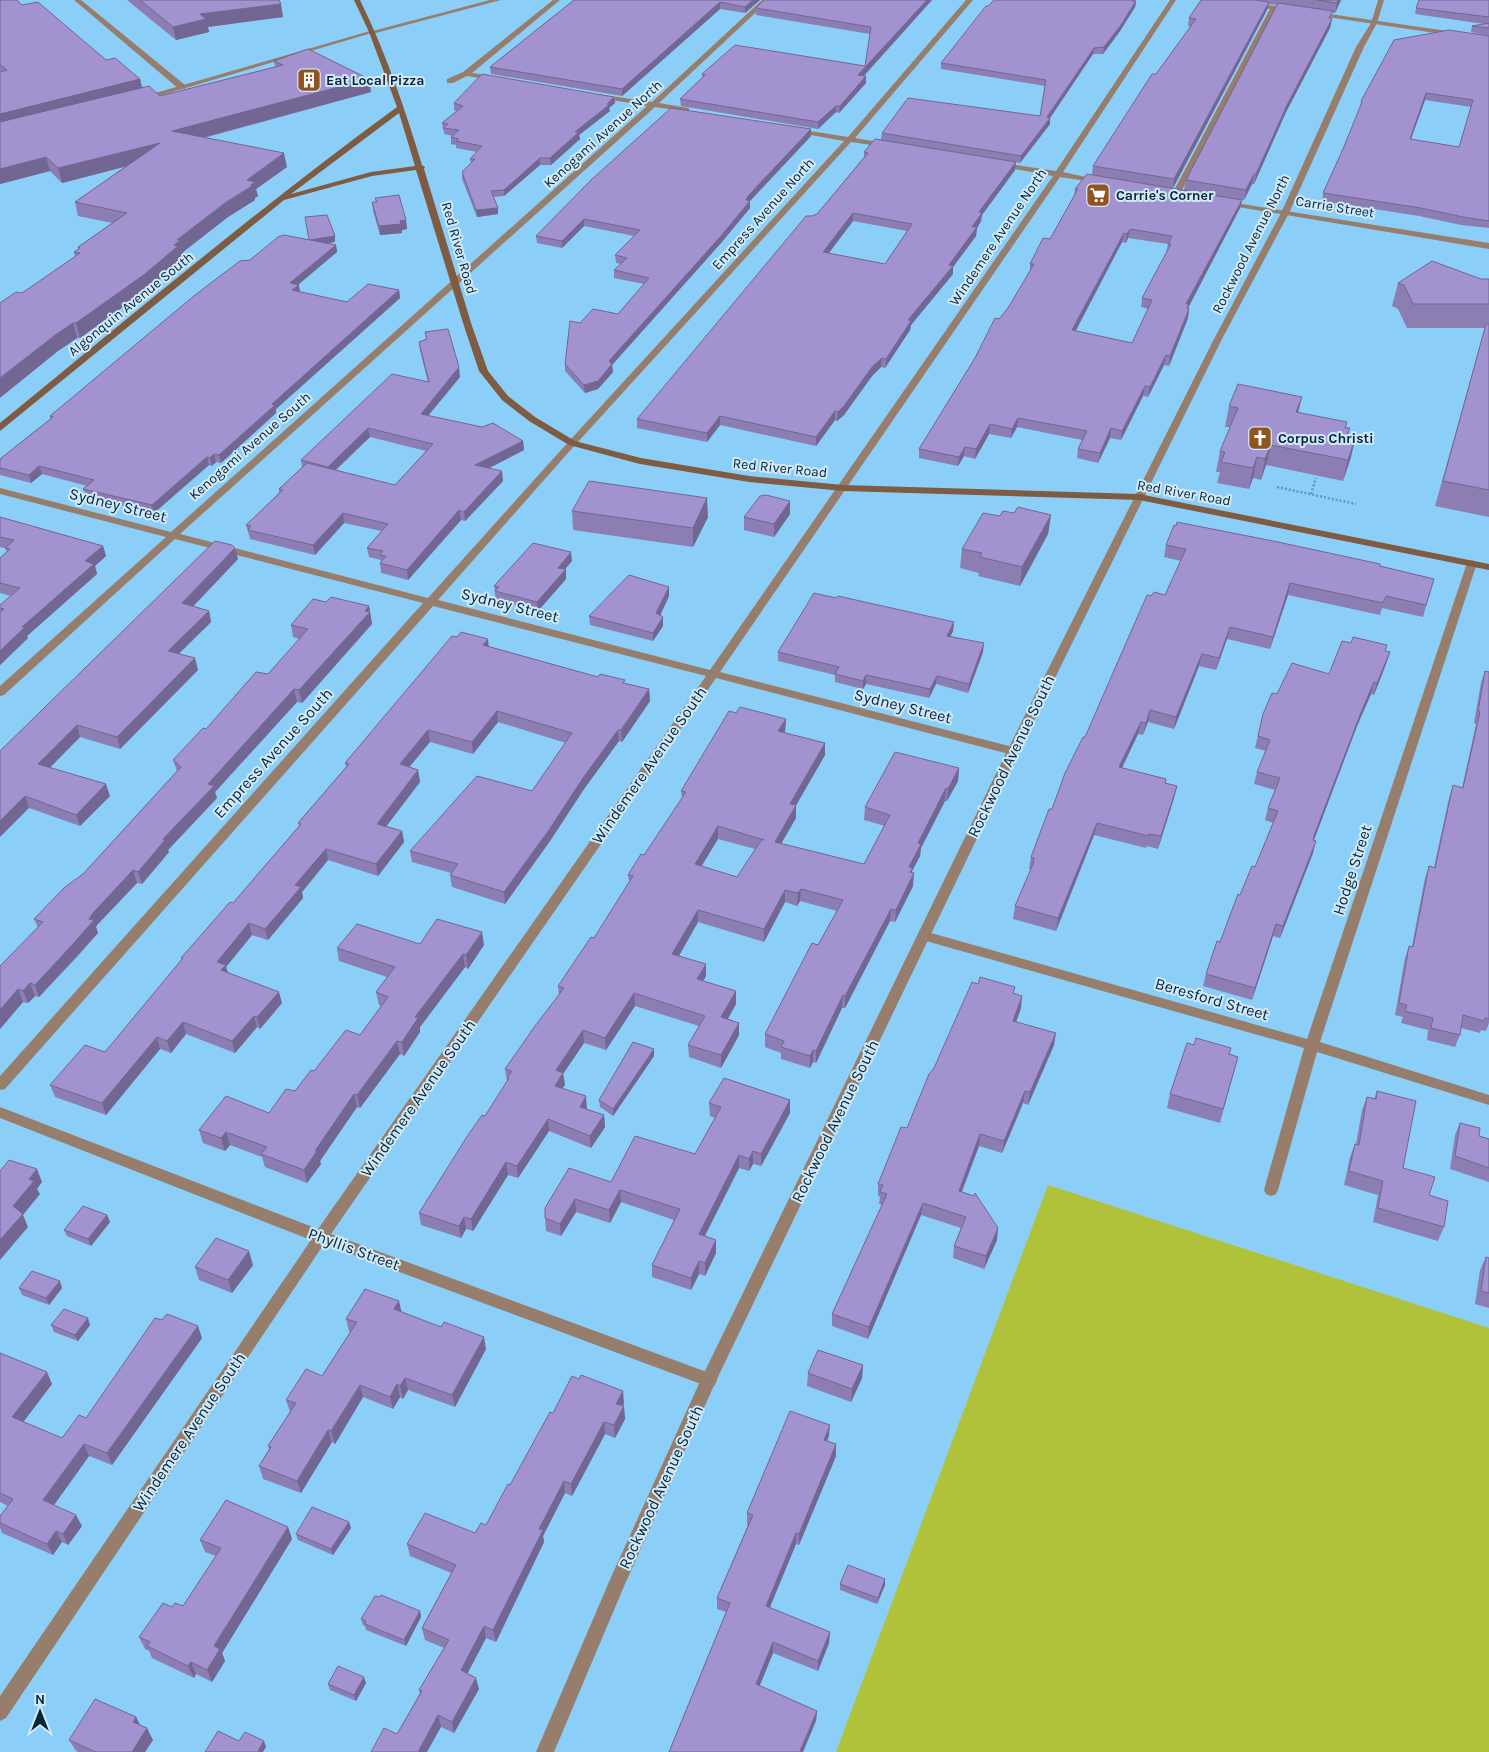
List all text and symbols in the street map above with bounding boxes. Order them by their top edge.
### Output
building icon: Eat Local Pizza [296,67,322,93]
place label: Eat Local Pizza [326,72,424,89]
street label: Kenogami Avenue North [540,76,666,192]
street label: Empress Avenue North [708,154,818,274]
street label: Windemere Avenue North [946,165,1050,309]
street label: Rockwood Avenue North [1209,172,1293,316]
supermarket icon: Carrie's Corner [1085,182,1111,208]
place label: Carrie's Corner [1116,187,1214,204]
street label: Carrie Street [1294,192,1376,222]
street label: Red River Road [438,200,480,296]
street label: Algonquin Avenue South [65,248,197,360]
street label: Kenogami Avenue South [186,389,314,503]
church icon: Corpus Christi [1247,425,1273,451]
place label: Corpus Christi [1278,430,1374,447]
street label: Red River Road [732,455,828,481]
street label: Red River Road [1136,476,1232,510]
street label: Sydney Street [67,484,169,526]
street label: Sydney Street [459,584,561,626]
street label: Rockwood Avenue South [963,672,1059,840]
street label: Windemere Avenue South [587,683,711,847]
street label: Empress Avenue South [210,684,336,822]
street label: Sydney Street [852,685,954,727]
street label: Hodge Street [1328,822,1376,918]
street label: Beresford Street [1153,974,1271,1024]
street label: Windemere Avenue South [356,1016,480,1180]
street label: Rockwood Avenue South [787,1037,883,1205]
street label: Phyllis Street [306,1224,402,1274]
street label: Windemere Avenue South [129,1349,249,1515]
street label: Rockwood Avenue South [615,1402,707,1572]
north arrow [15,1687,65,1737]
text: N [35,1691,45,1708]

